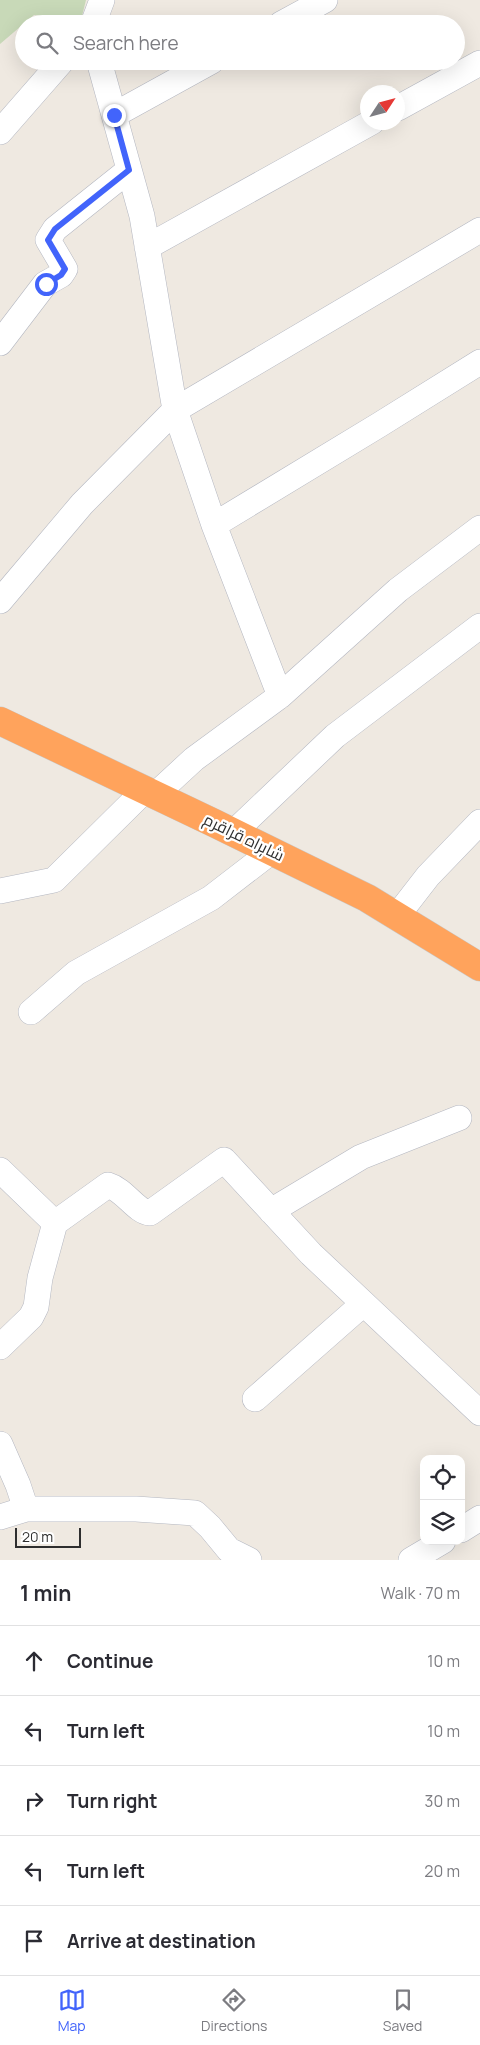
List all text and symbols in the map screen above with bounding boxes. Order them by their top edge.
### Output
search box [15,15,465,70]
icon: search [33,29,61,57]
text: Search here [73,30,179,56]
north arrow [360,85,405,130]
route end [103,104,126,127]
route start [35,273,58,296]
street label: شاہراہ قراقرم [200,808,288,867]
map controls [420,1455,465,1545]
button: locate [420,1455,465,1500]
button: layers [420,1500,465,1545]
scale bar [15,1525,81,1548]
text: 20 m [22,1527,53,1546]
text: 1 min [20,1579,71,1607]
text: Walk · 70 m [381,1582,460,1604]
icon: ahead [20,1647,48,1675]
text: Continue [67,1648,153,1674]
text: 10 m [427,1650,460,1672]
icon: left [20,1717,48,1745]
text: Turn left [67,1718,145,1744]
text: 10 m [427,1720,460,1742]
icon: right [20,1787,48,1815]
text: Turn right [67,1788,157,1814]
text: 30 m [425,1790,460,1812]
icon: left [20,1857,48,1885]
text: Turn left [67,1858,145,1884]
text: 20 m [424,1860,460,1882]
icon: arrive [20,1927,48,1955]
text: Arrive at destination [67,1928,256,1954]
tab: Map [58,1986,86,2035]
tab: Directions [201,1986,267,2035]
tab: Saved [383,1986,422,2035]

